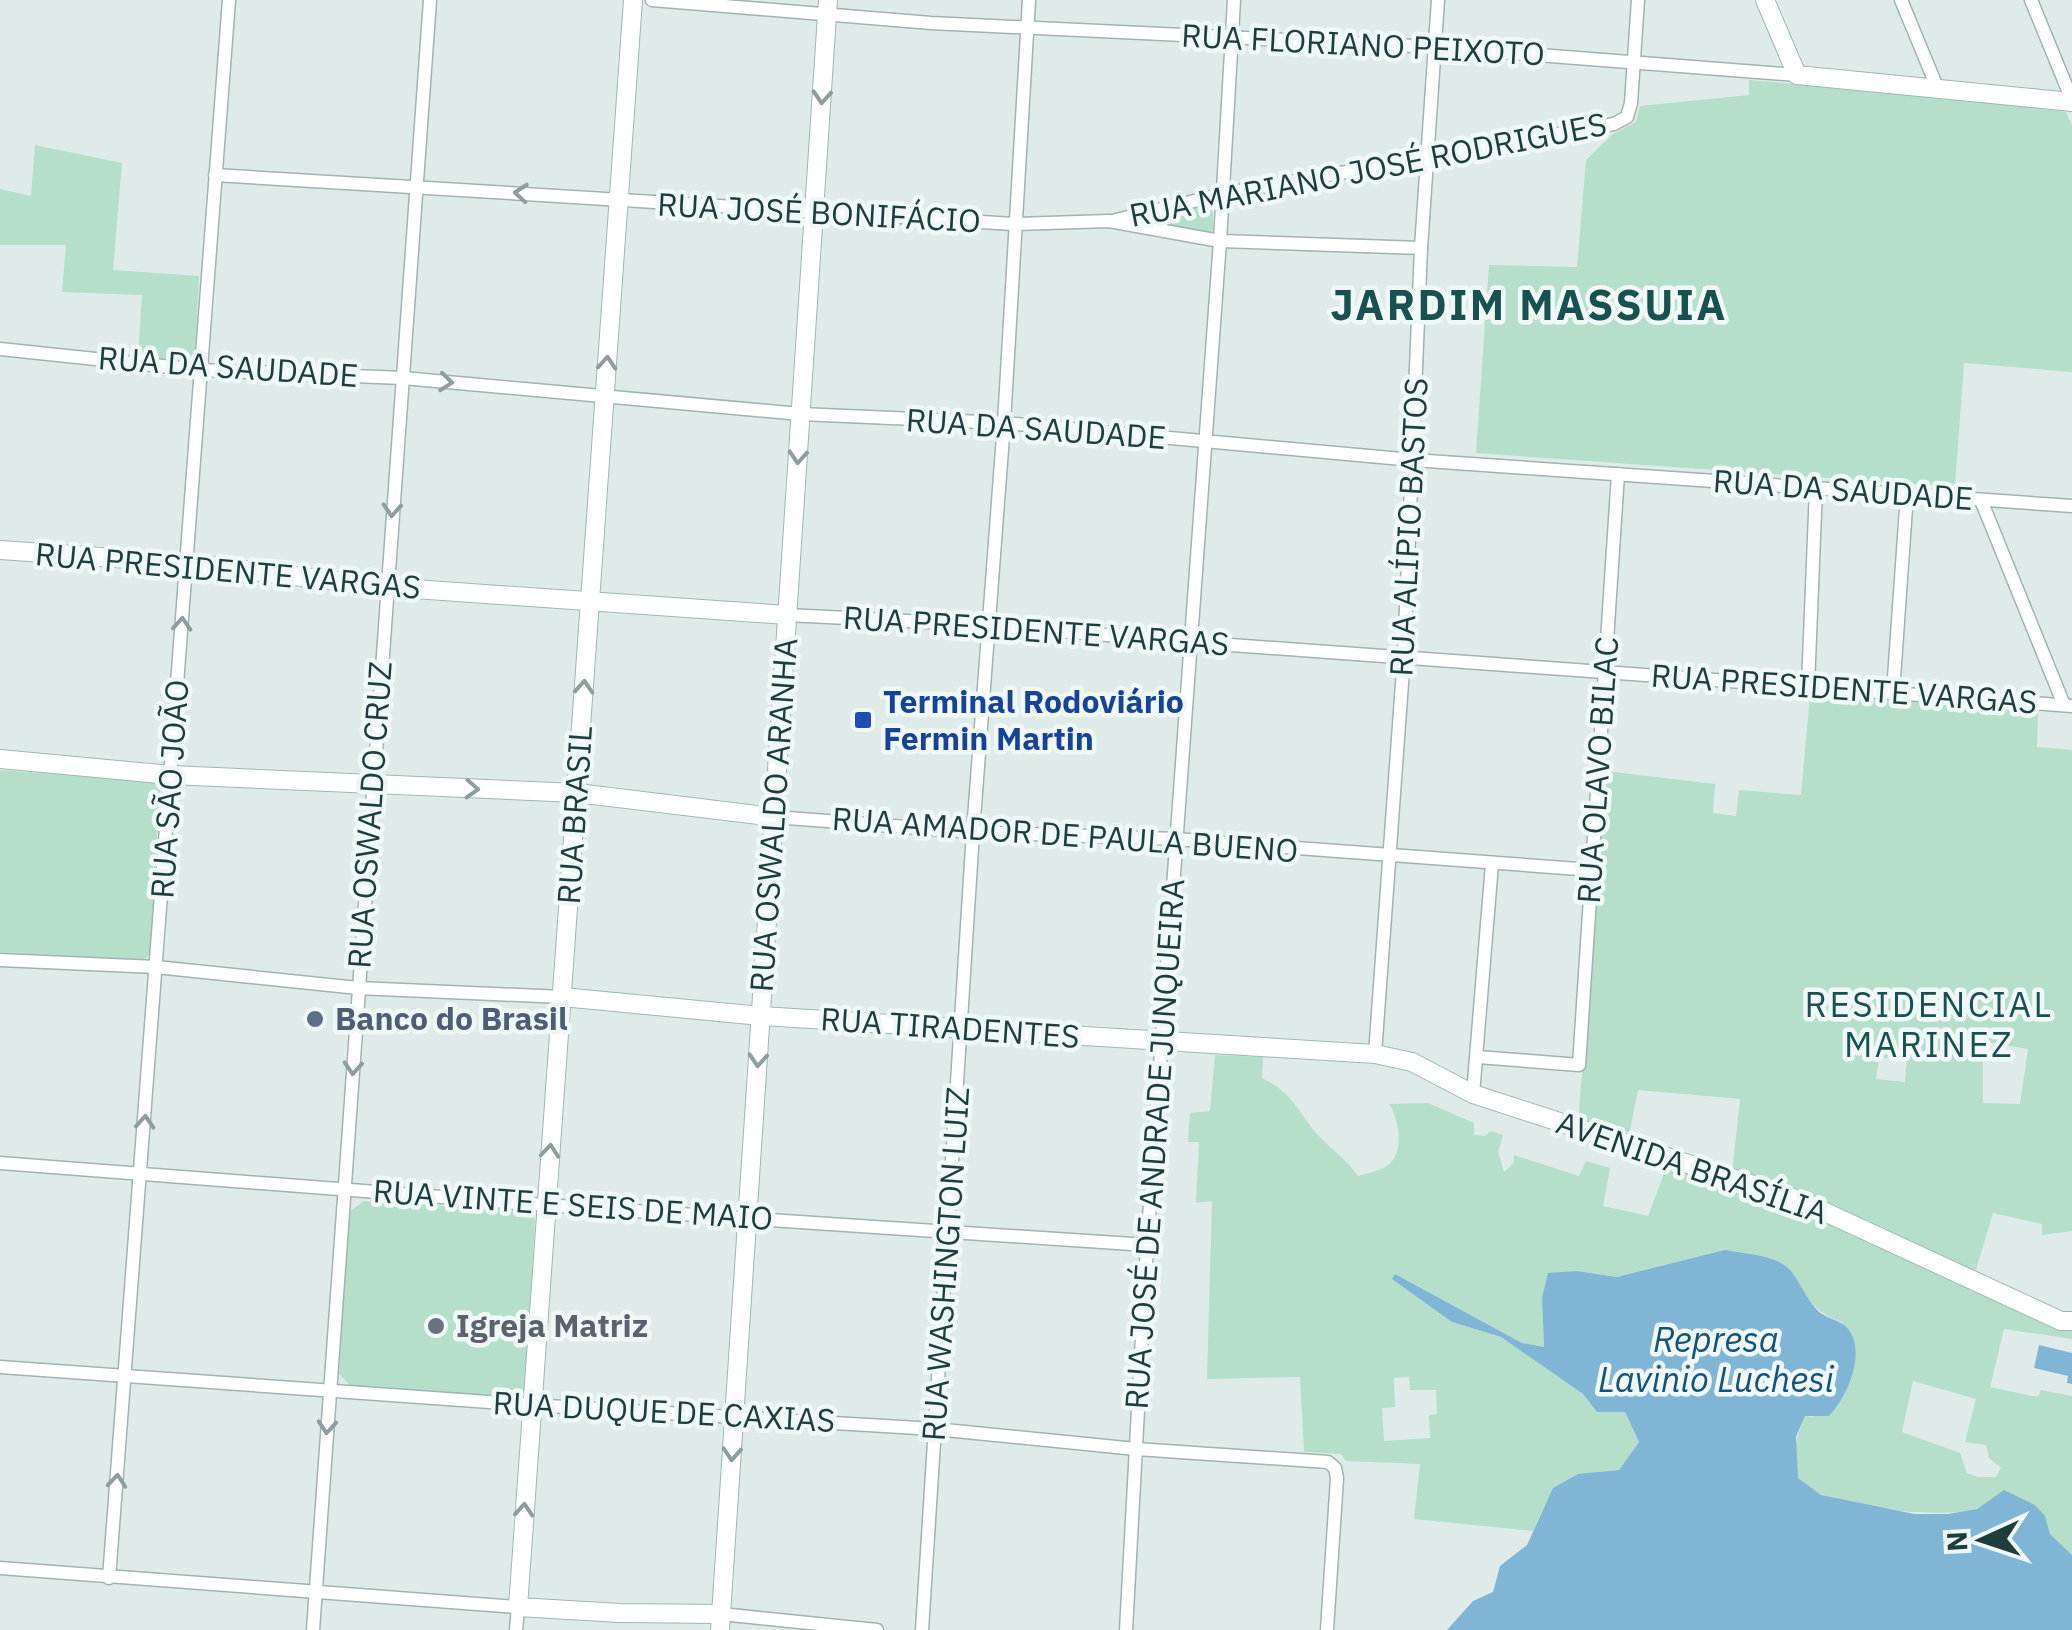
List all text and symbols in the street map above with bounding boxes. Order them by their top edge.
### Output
street label: RUA FLORIANO PEIXOTO [1180,14,1546,74]
one-way arrow [811,90,833,106]
street label: RUA MARIANO JOSÉ RODRIGUES [1126,102,1610,236]
one-way arrow [513,183,529,205]
street label: RUA JOSÉ BONIFÁCIO [656,183,982,241]
district label: JARDIM MASSUIA [1330,277,1728,332]
street label: RUA DA SAUDADE [97,336,360,396]
one-way arrow [596,355,617,371]
one-way arrow [438,371,454,393]
street label: RUA ALÍPIO BASTOS [1379,376,1437,678]
street label: RUA DA SAUDADE [905,398,1168,458]
one-way arrow [788,449,809,465]
street label: RUA DA SAUDADE [1712,459,1975,519]
one-way arrow [382,503,404,519]
street label: RUA PRESIDENTE VARGAS [34,532,423,608]
street label: RUA PRESIDENTE VARGAS [842,596,1230,664]
one-way arrow [171,615,192,631]
street label: RUA OLAVO BILAC [1567,635,1627,905]
street label: RUA OSWALDO ARANHA [740,637,806,993]
street label: RUA PRESIDENTE VARGAS [1650,654,2038,722]
street label: RUA OSWALDO CRUZ [337,660,401,970]
street label: RUA SÃO JOÃO [140,678,198,900]
one-way arrow [573,679,594,695]
place label: Terminal Rodoviário Fermin Martin [883,680,1184,759]
marker: Terminal Rodoviário Fermin Martin [852,709,874,731]
street label: RUA BRASIL [547,724,601,906]
one-way arrow [465,778,481,799]
street label: RUA AMADOR DE PAULA BUENO [831,797,1300,871]
street label: RUA JOSÉ DE ANDRADE JUNQUEIRA [1115,877,1193,1411]
district label: RESIDENCIAL MARINEZ [1805,981,2053,1067]
place label: Banco do Brasil [335,997,568,1039]
street label: RUA TIRADENTES [819,997,1081,1057]
marker: Banco do Brasil [304,1008,326,1030]
one-way arrow [748,1053,769,1069]
one-way arrow [342,1060,364,1076]
street label: RUA WASHINGTON LUIZ [912,1086,978,1442]
street label: AVENIDA BRASÍLIA [1551,1101,1834,1233]
one-way arrow [134,1114,155,1130]
one-way arrow [538,1143,560,1159]
street label: RUA VINTE E SEIS DE MAIO [372,1169,774,1239]
place label: Igreja Matriz [456,1304,648,1346]
marker: Igreja Matriz [425,1315,447,1337]
water label: Represa Lavinio Luchesi [1598,1316,1835,1402]
street label: RUA DUQUE DE CAXIAS [492,1381,836,1441]
one-way arrow [317,1420,339,1436]
one-way arrow [721,1447,743,1463]
one-way arrow [105,1473,127,1489]
north arrow [1932,1490,2032,1590]
one-way arrow [513,1502,534,1518]
text: N [1938,1530,1976,1552]

